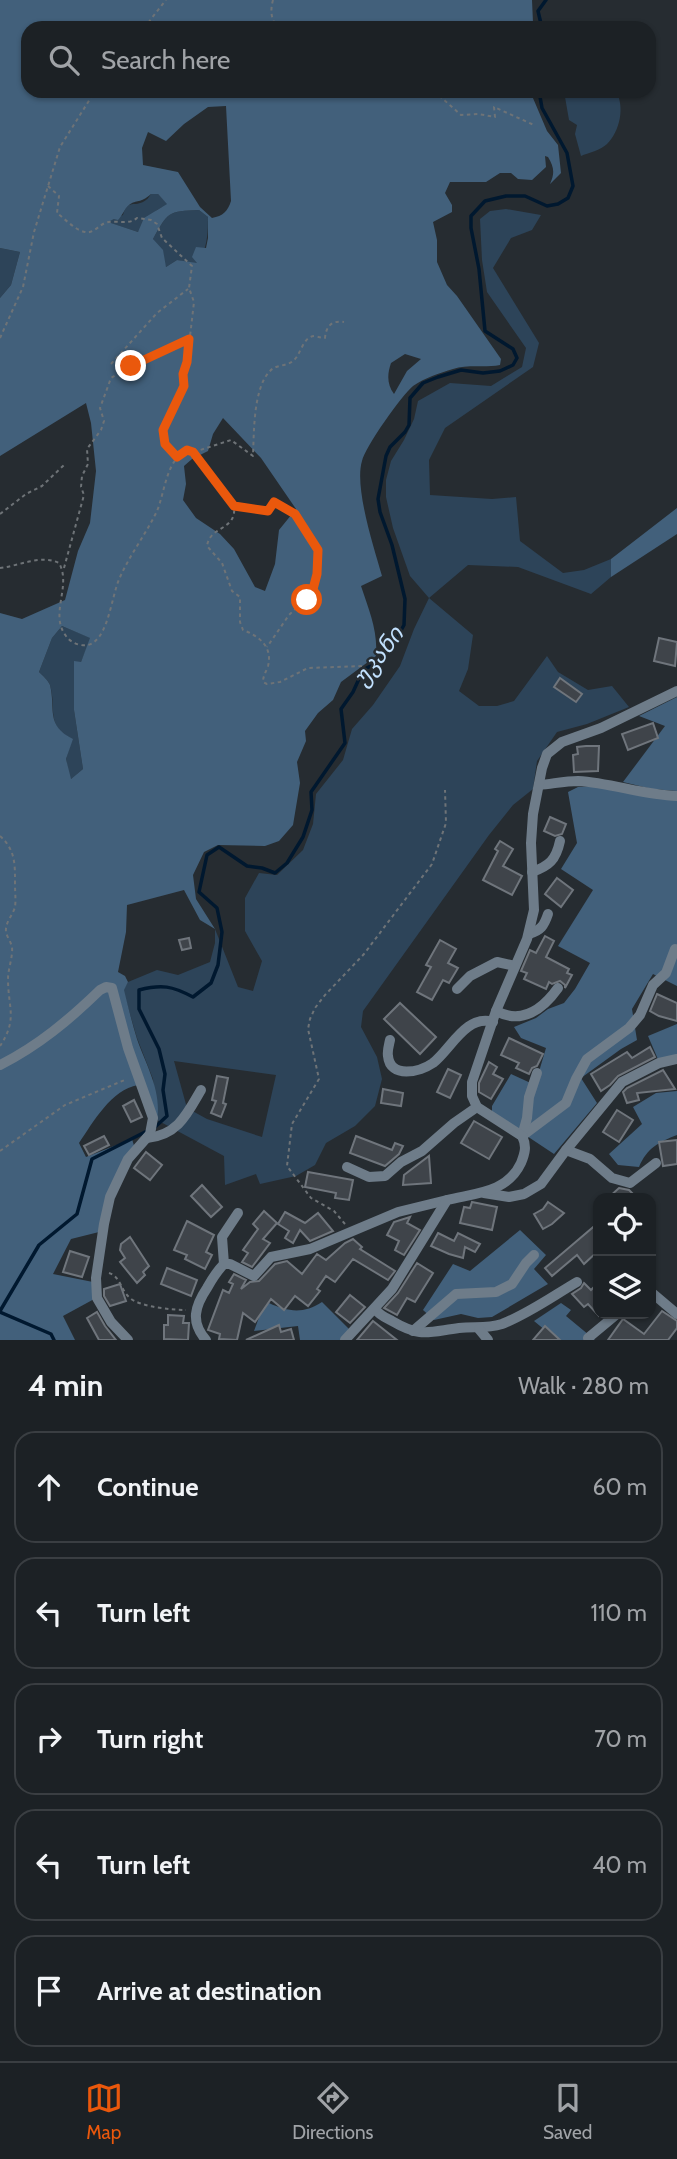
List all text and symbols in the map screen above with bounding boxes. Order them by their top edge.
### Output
search box [21,21,656,98]
icon: search [45,41,83,79]
text: Search here [101,44,230,76]
route end [115,350,146,381]
route start [291,584,322,615]
water label: უკანი [347,620,410,691]
map controls [593,1193,656,1319]
button: locate [593,1193,656,1256]
button: layers [593,1256,656,1319]
text: 4 min [28,1367,103,1404]
text: Walk · 280 m [518,1372,649,1400]
icon: ahead [30,1468,68,1506]
text: Continue [97,1471,199,1503]
text: 60 m [593,1473,647,1501]
icon: left [30,1594,68,1632]
text: Turn left [97,1597,190,1629]
text: 110 m [591,1599,647,1627]
icon: right [30,1720,68,1758]
text: Turn right [97,1723,203,1755]
text: 70 m [594,1725,647,1753]
icon: left [30,1846,68,1884]
text: Turn left [97,1849,190,1881]
text: 40 m [592,1851,647,1879]
icon: arrive [30,1972,68,2010]
text: Arrive at destination [97,1975,322,2007]
tab: Map [85,2079,123,2144]
tab: Directions [292,2079,373,2144]
tab: Saved [543,2079,592,2144]

